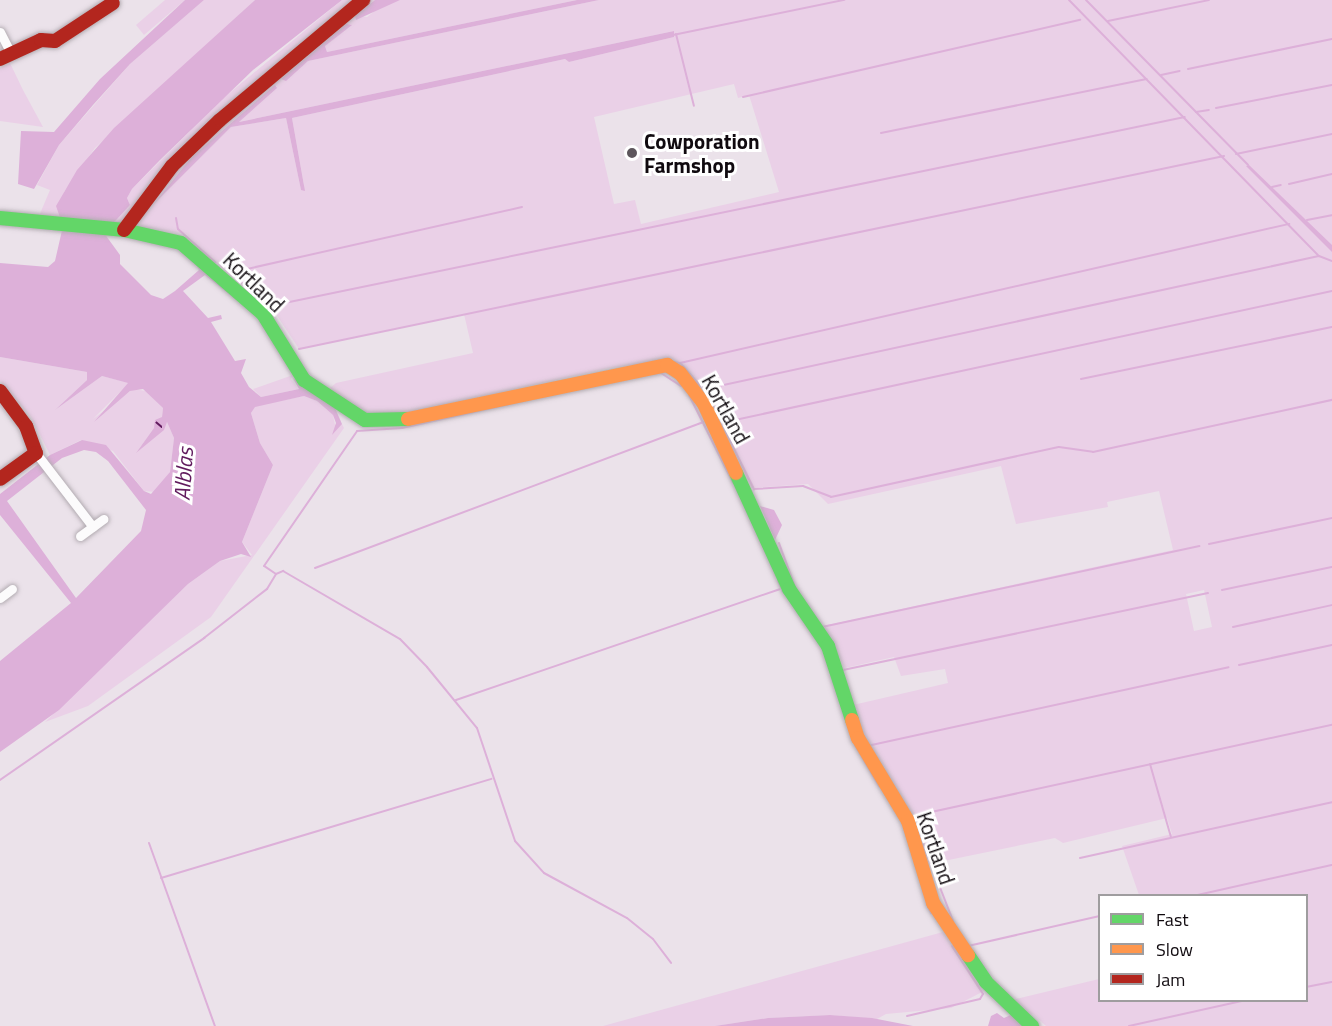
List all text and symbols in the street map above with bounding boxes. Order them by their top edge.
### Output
place label: Cowporation Farmshop [644,128,760,178]
marker: Cowporation Farmshop [625,146,639,160]
street label: Kortland [218,247,290,317]
street label: Kortland [697,370,755,448]
water label: Alblas [169,447,199,501]
street label: Kortland [912,808,960,888]
legend [1098,894,1308,1002]
text: Fast [1156,906,1189,933]
text: Slow [1156,936,1193,963]
text: Jam [1156,966,1185,993]

